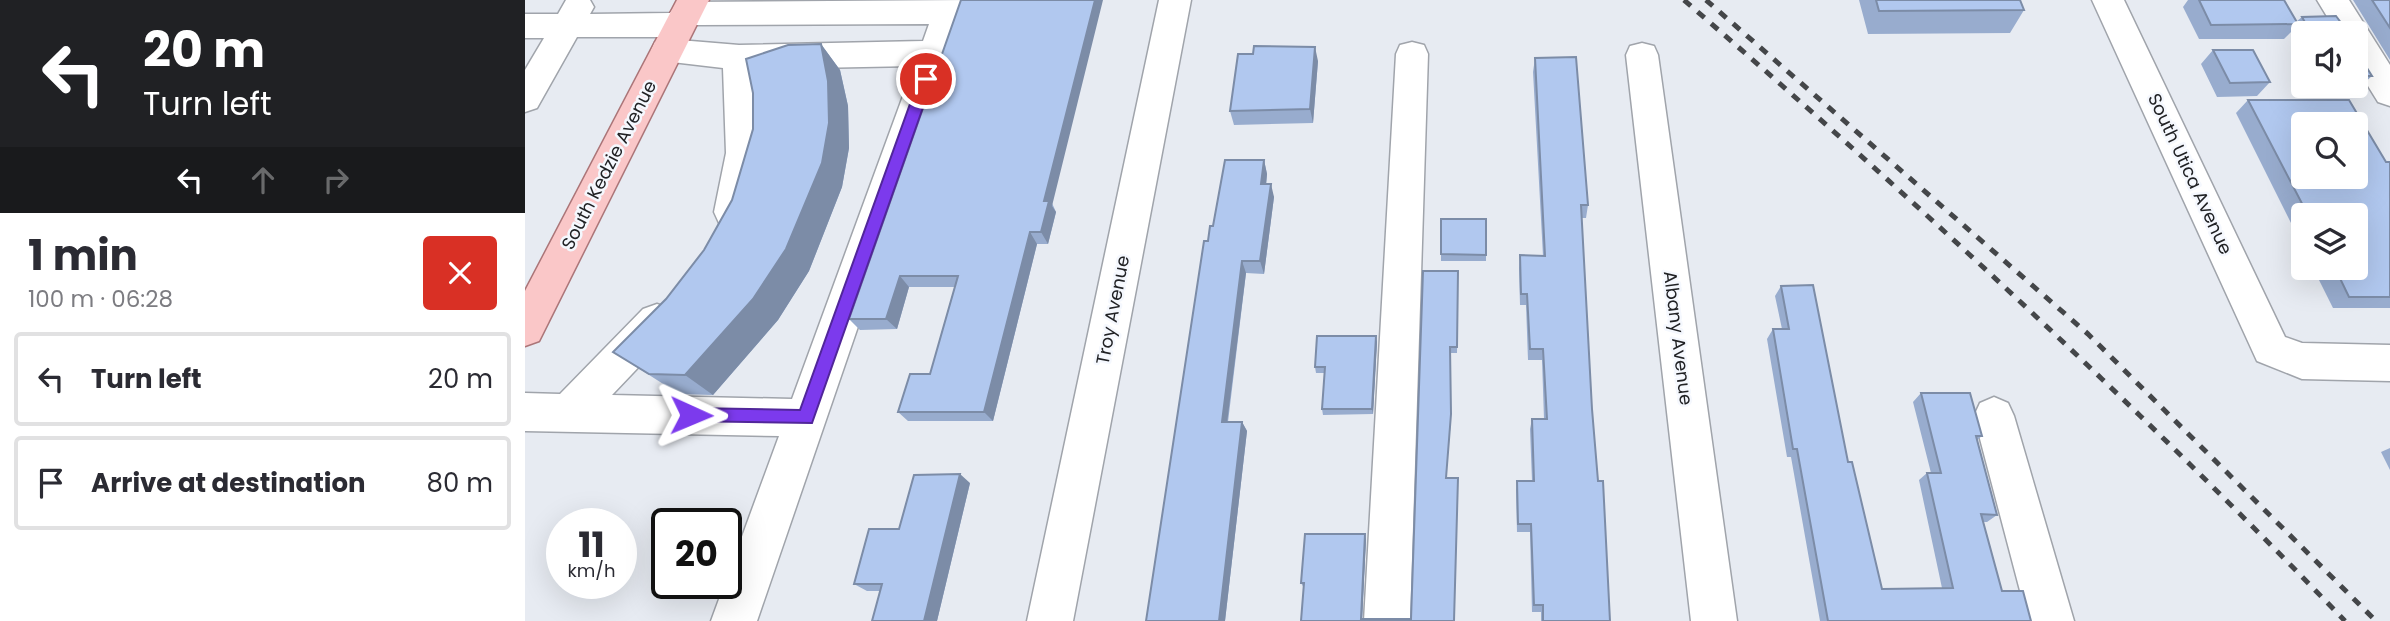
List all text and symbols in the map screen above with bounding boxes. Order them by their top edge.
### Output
text: 20 m [143,16,265,84]
map controls [2291,21,2368,280]
button: sound [2291,21,2368,98]
icon: left [28,28,119,119]
pin [896,49,956,109]
icon: arrive [907,60,945,98]
street label: South Kedzie Avenue [555,76,662,254]
text: Turn left [143,81,272,126]
street label: South Utica Avenue [2142,89,2239,258]
button: search [2291,112,2368,189]
icon: left [171,161,209,199]
icon: ahead [244,161,282,199]
icon: right [317,161,355,199]
button: layers [2291,203,2368,280]
text: 1 min [28,226,138,285]
button: close [423,236,497,310]
street label: Troy Avenue [1090,253,1135,367]
street label: Albany Avenue [1658,269,1699,406]
text: 100 m · 06:28 [28,283,173,315]
icon: left [32,360,70,398]
text: Turn left [91,361,202,397]
text: 20 m [428,361,493,397]
position arrow [654,378,728,452]
icon: arrive [32,464,70,502]
text: Arrive at destination [91,465,366,501]
text: 80 m [427,465,493,501]
speed limit sign: 20 [651,508,742,599]
text: 11 [578,520,605,569]
text: km/h [568,558,615,583]

